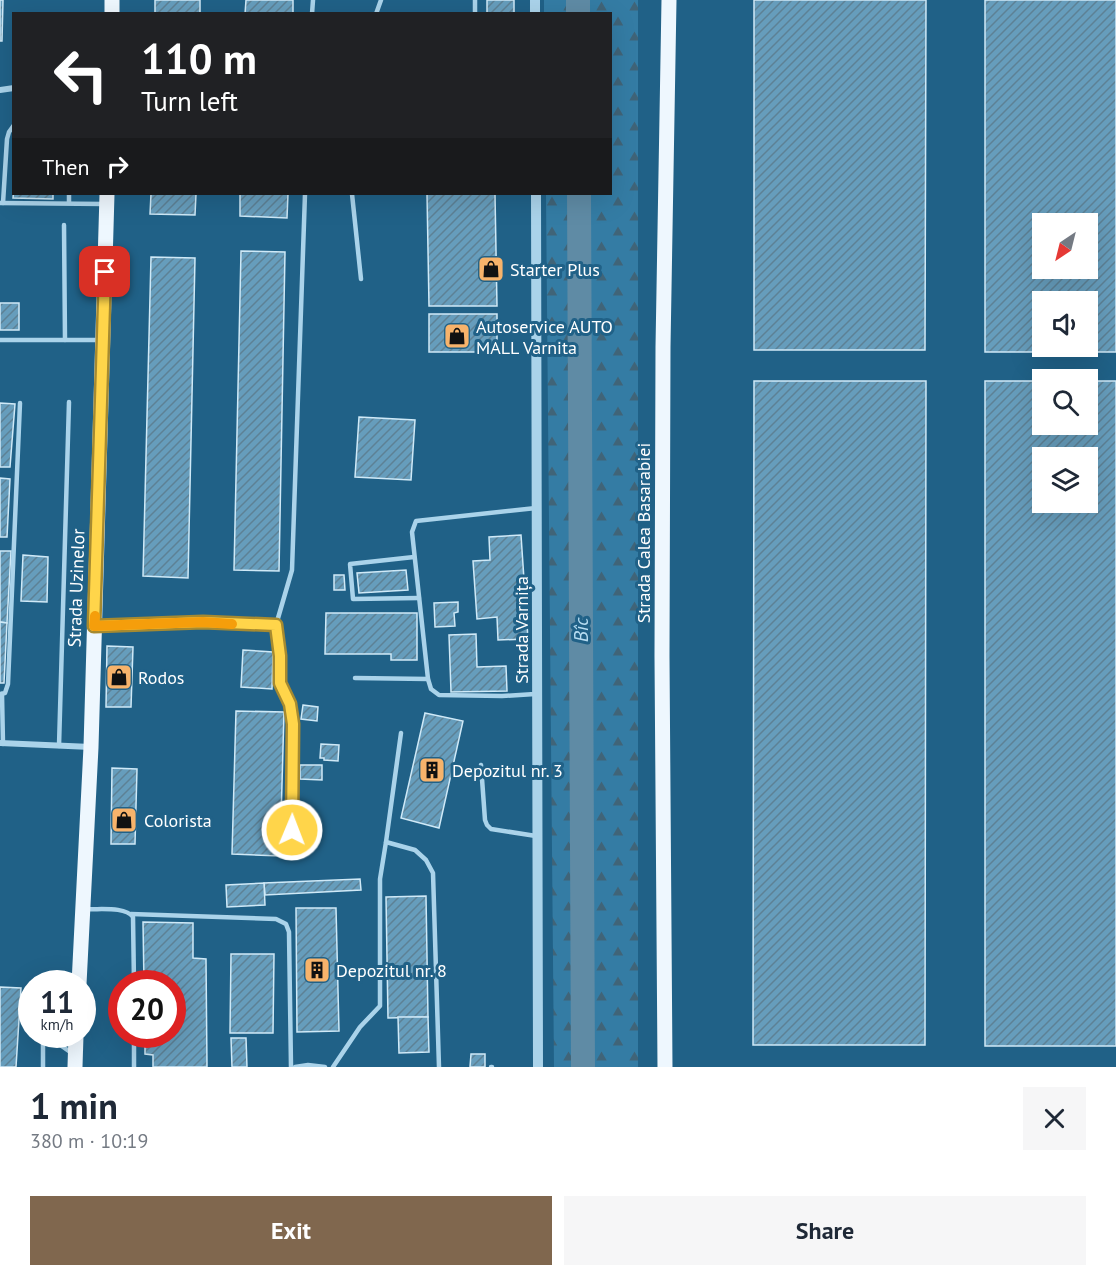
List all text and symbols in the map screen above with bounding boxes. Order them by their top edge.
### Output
text: 110 m [141,31,257,86]
icon: left [42,36,120,114]
text: Turn left [141,84,238,118]
icon: right [101,150,134,183]
text: Then [42,153,89,181]
north arrow [1032,213,1098,279]
map controls [1032,213,1098,513]
pin [79,246,130,297]
shop icon: Starter Plus [476,254,506,284]
icon: arrive [88,255,121,288]
place label: Starter Plus [510,258,600,281]
button: sound [1032,291,1098,357]
place label: Autoservice AUTO MALL Varnita [476,315,613,359]
shop icon: Autoservice AUTO MALL Varnita [442,321,472,351]
button: search [1032,369,1098,435]
street label: Strada Calea Basarabiei [632,443,655,623]
button: layers [1032,447,1098,513]
street label: Strada Uzinelor [62,528,90,648]
street label: Strada Varnița [510,576,533,684]
water label: Bîc [568,617,594,642]
shop icon: Rodos [104,662,134,692]
place label: Rodos [138,666,184,689]
building icon: Depozitul nr. 3 [417,755,447,785]
place label: Depozitul nr. 3 [452,759,563,782]
position arrow [260,798,324,862]
shop icon: Colorista [109,805,139,835]
place label: Colorista [144,809,212,832]
building icon: Depozitul nr. 8 [302,955,332,985]
place label: Depozitul nr. 8 [336,959,447,982]
speed limit sign: 20 [108,970,186,1048]
text: 11 [40,982,74,1021]
text: km/h [41,1015,73,1034]
text: 1 min [30,1082,118,1129]
button: close [1023,1087,1086,1150]
text: 380 m · 10:19 [30,1128,148,1154]
button: Exit [30,1196,552,1265]
button: Share [564,1196,1086,1265]

